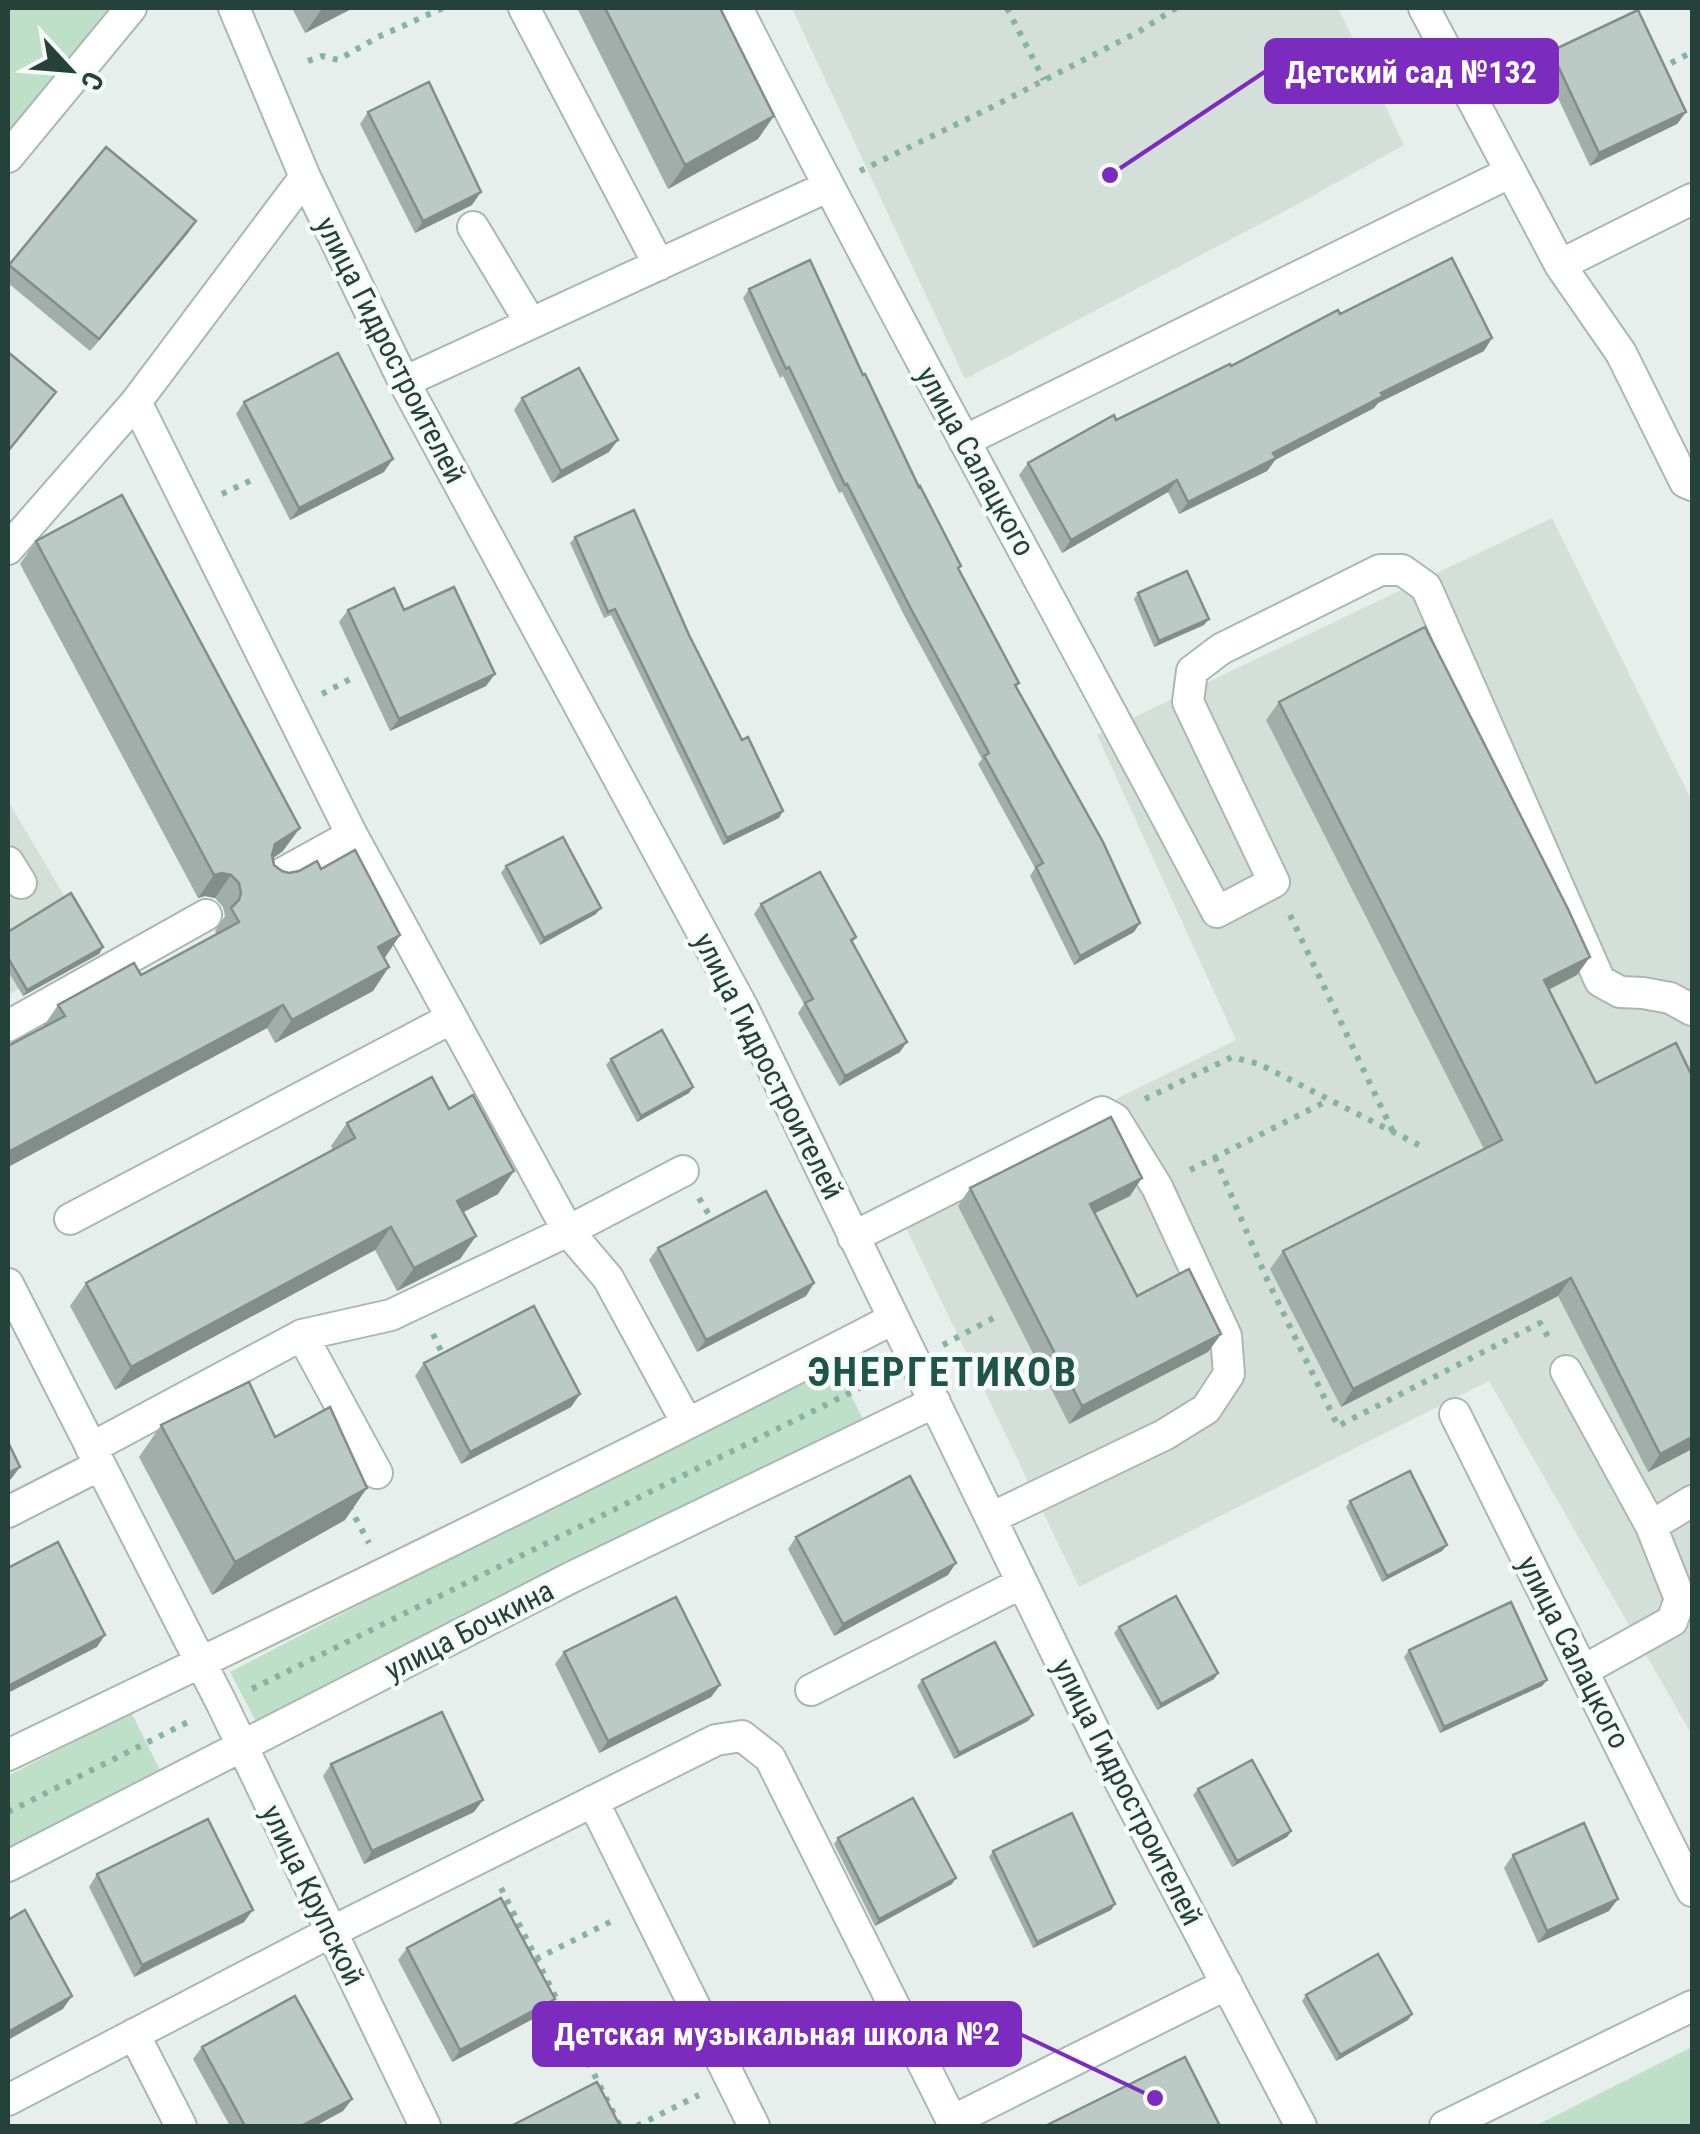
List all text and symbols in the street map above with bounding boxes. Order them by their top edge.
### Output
north arrow [20,20,120,120]
callout: Детский сад №132 [1266,40,1557,102]
text: Детский сад №132 [1285,53,1537,91]
text: С [74,66,110,95]
street label: улица Гидростроителей [309,211,473,489]
street label: улица Салацкого [909,360,1043,562]
street label: улица Гидростроителей [687,927,851,1205]
district label: ЭНЕРГЕТИКОВ [807,1349,1079,1396]
street label: улица Салацкого [1510,1550,1638,1754]
street label: улица Бочкина [379,1572,559,1688]
street label: улица Гидростроителей [1046,1653,1210,1931]
street label: улица Крупской [254,1799,372,1991]
callout: Детская музыкальная школа №2 [534,2003,1020,2065]
text: Детская музыкальная школа №2 [554,2015,1000,2053]

